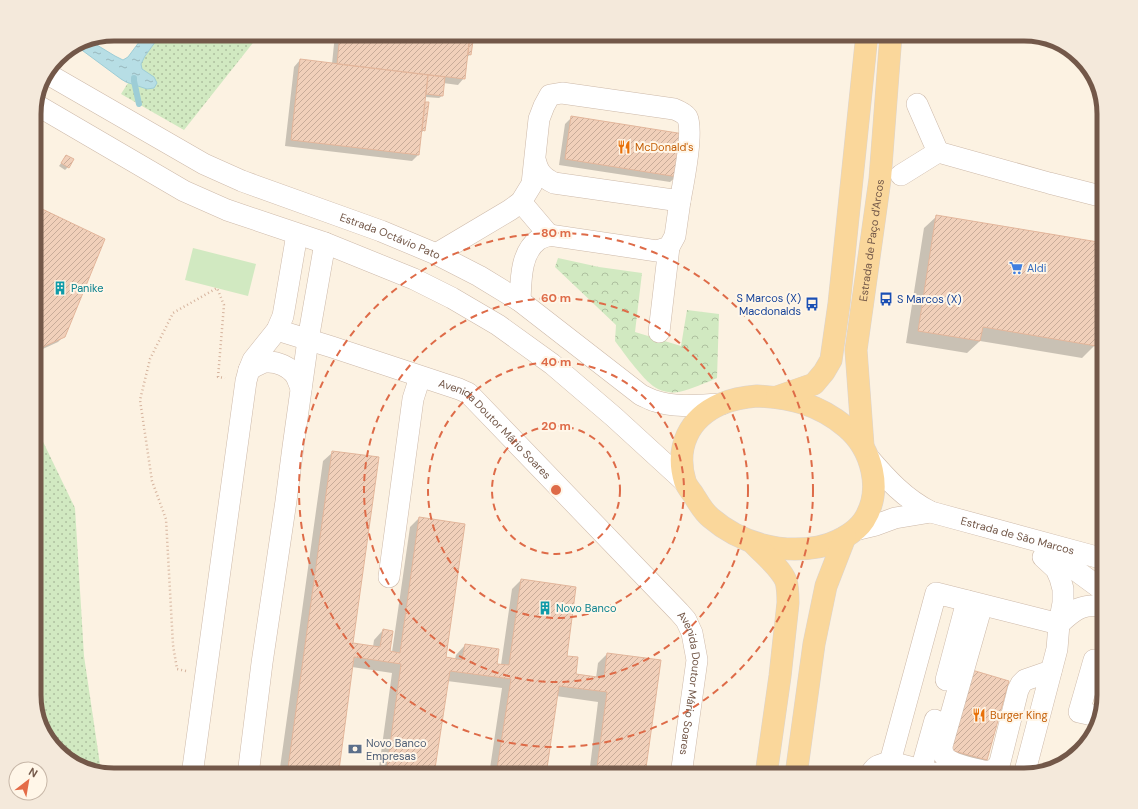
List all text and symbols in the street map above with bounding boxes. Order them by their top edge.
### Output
restaurant icon: McDonald's [616,139,632,155]
place label: McDonald's [635,140,694,154]
street label: Estrada de Paço d'Arcos [856,178,887,302]
street label: Estrada Octávio Pato [338,210,443,262]
text: 80 m [541,225,571,241]
supermarket icon: Aldi [1008,260,1024,276]
place label: Aldi [1027,261,1046,275]
building icon: Panike [52,280,68,296]
place label: Panike [71,281,103,295]
text: 60 m [541,290,571,306]
place label: S Marcos (X) Macdonalds [736,291,801,318]
bus stop icon: S Marcos (X) [878,291,894,307]
place label: S Marcos (X) [897,292,962,306]
bus stop icon: S Marcos (X) Macdonalds [804,296,820,312]
text: 40 m [541,354,571,370]
street label: Avenida Doutor Mário Soares [437,376,554,482]
text: 20 m [541,418,571,434]
centre of rings [549,483,563,497]
street label: Estrada de São Marcos [959,513,1076,558]
building icon: Novo Banco [537,600,553,616]
place label: Novo Banco [556,601,617,615]
street label: Avenida Doutor Mário Soares [674,608,704,756]
restaurant icon: Burger King [971,707,987,723]
place label: Burger King [990,708,1048,722]
place label: Novo Banco Empresas [366,736,427,763]
bank icon: Novo Banco Empresas [347,741,363,757]
north arrow [8,761,48,801]
text: N [26,764,40,780]

